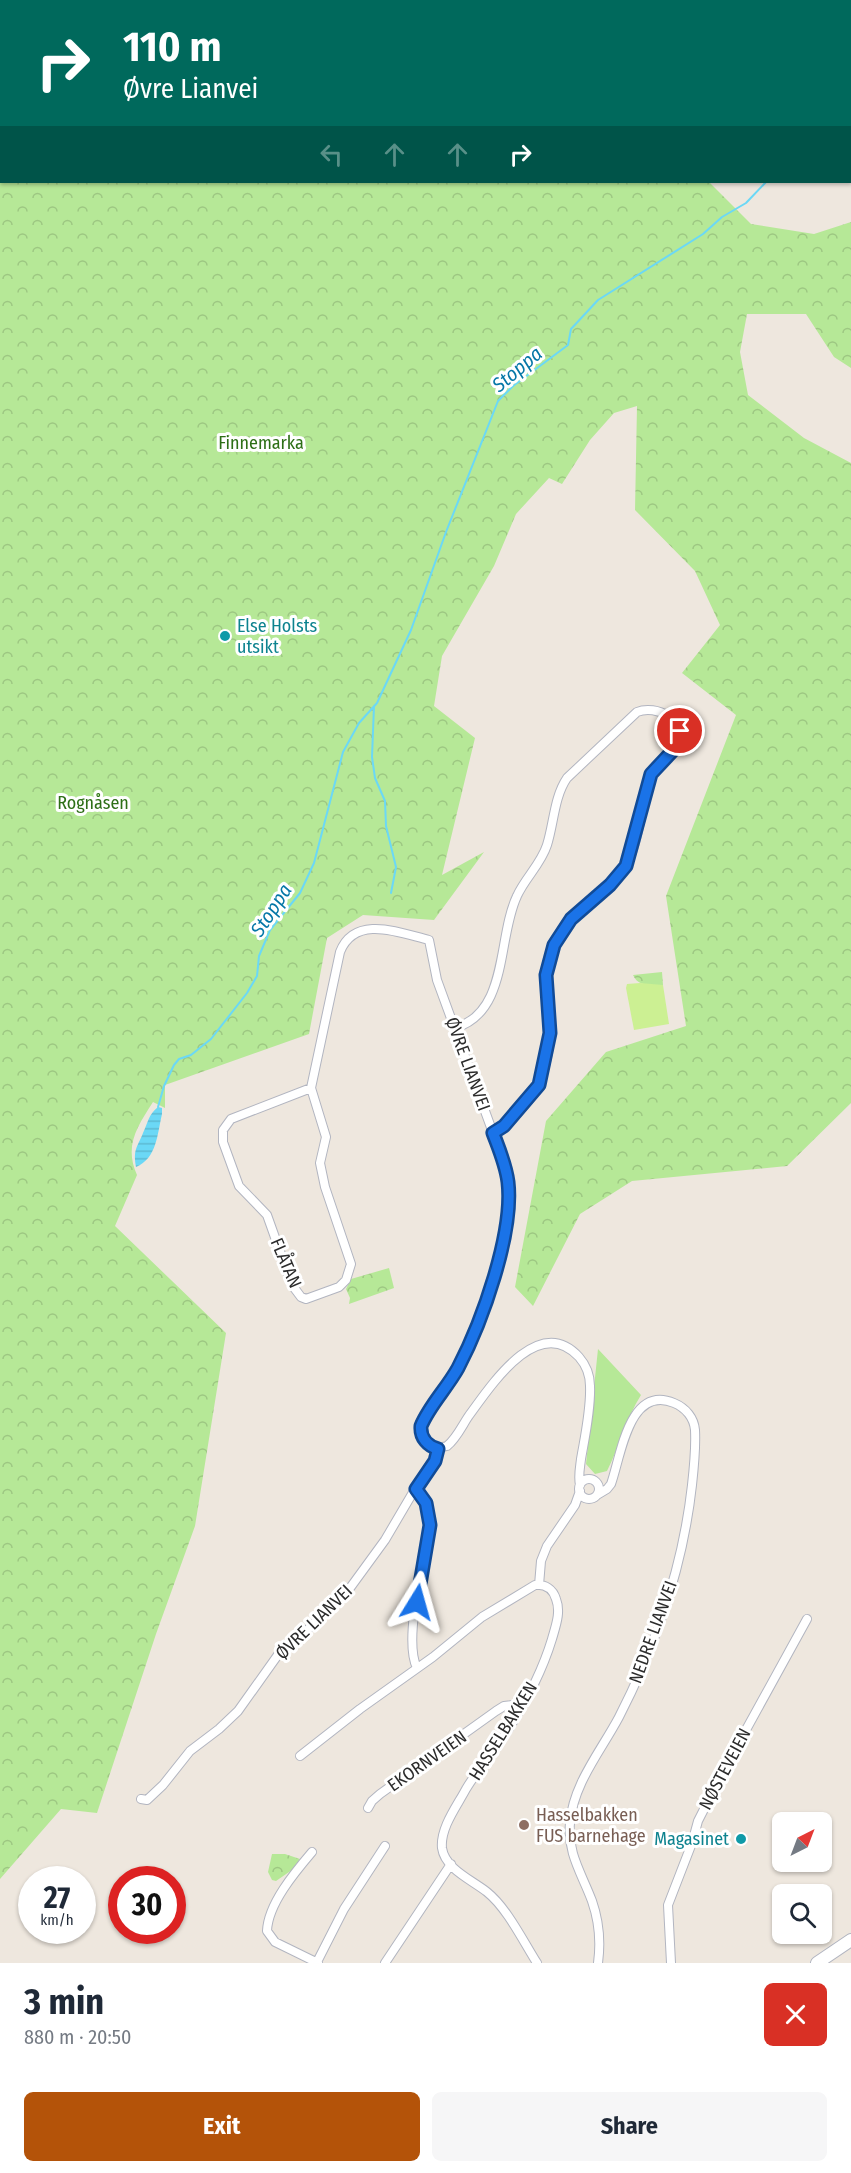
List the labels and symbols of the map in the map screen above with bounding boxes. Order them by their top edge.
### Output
water label: Stoppa [486,341,547,397]
park label: Finnemarka [218,432,304,454]
place label: Else Holsts utsikt [237,615,318,658]
marker: Else Holsts utsikt [218,629,232,643]
pin [654,705,705,756]
park label: Rognåsen [57,792,129,814]
water label: Stoppa [245,879,297,942]
street label: ØVRE LIANVEI [441,1014,495,1114]
street label: FLÅTAN [266,1234,307,1291]
position arrow [385,1570,449,1634]
street label: NEDRE LIANVEI [624,1578,682,1686]
street label: ØVRE LIANVEI [271,1580,357,1664]
street label: HASSELBAKKEN [464,1678,542,1784]
street label: NØSTEVEIEN [694,1724,756,1814]
street label: EKORNVEIEN [383,1726,471,1796]
place label: Hasselbakken FUS barnehage [536,1804,646,1847]
north arrow [772,1812,832,1872]
marker: Hasselbakken FUS barnehage [517,1818,531,1832]
place label: Magasinet [654,1828,729,1850]
marker: Magasinet [734,1832,748,1846]
speed limit sign: 30 [108,1866,186,1944]

